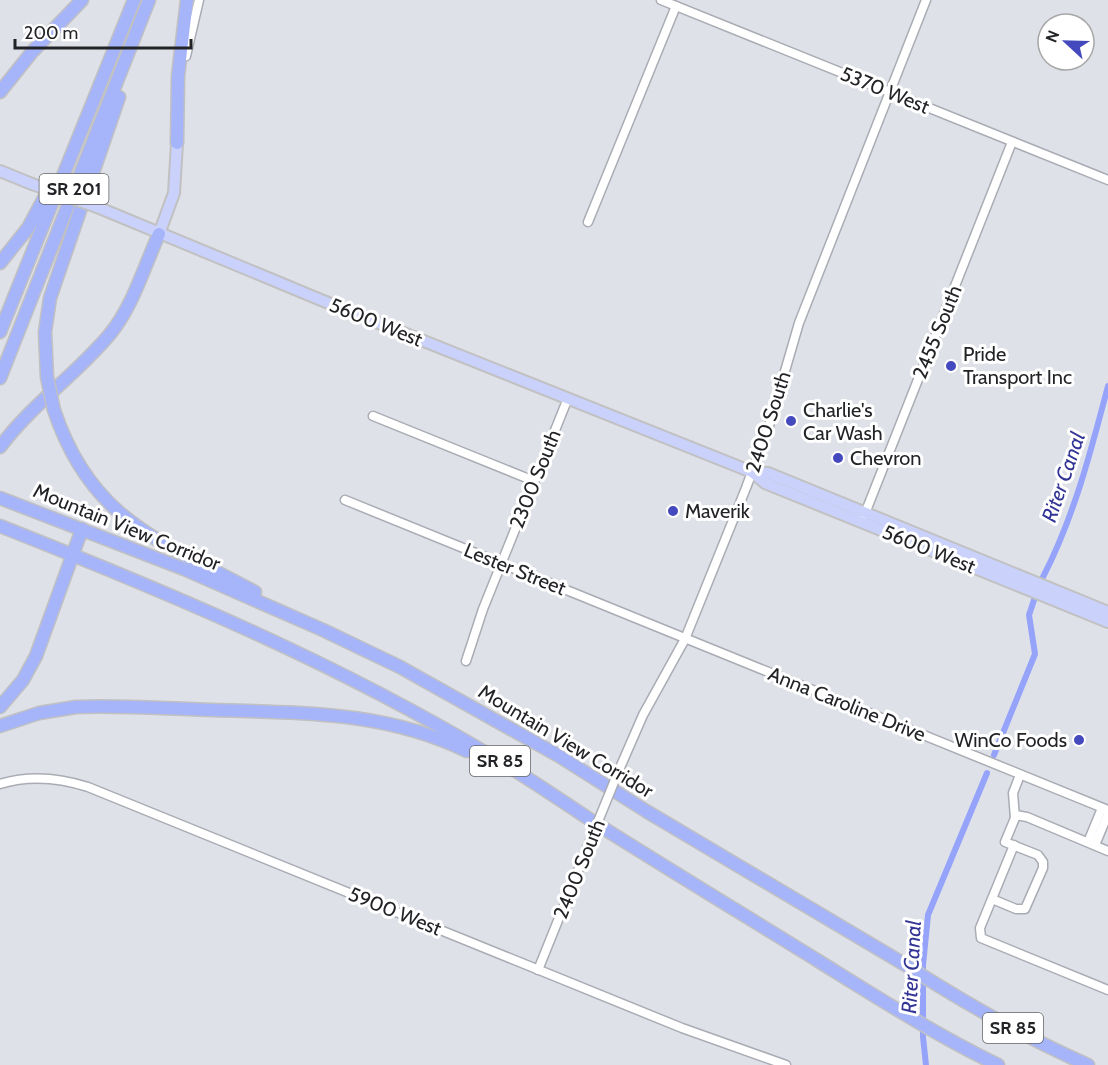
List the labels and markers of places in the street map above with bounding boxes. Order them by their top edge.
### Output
place label: Pride Transport Inc [963,342,1072,389]
marker: Pride Transport Inc [944,359,958,373]
place label: Charlie's Car Wash [803,398,883,445]
marker: Charlie's Car Wash [784,414,798,428]
place label: Chevron [850,446,921,470]
marker: Chevron [831,451,845,465]
place label: Maverik [685,499,750,523]
marker: Maverik [666,504,680,518]
place label: WinCo Foods [955,728,1067,752]
marker: WinCo Foods [1072,733,1086,747]

